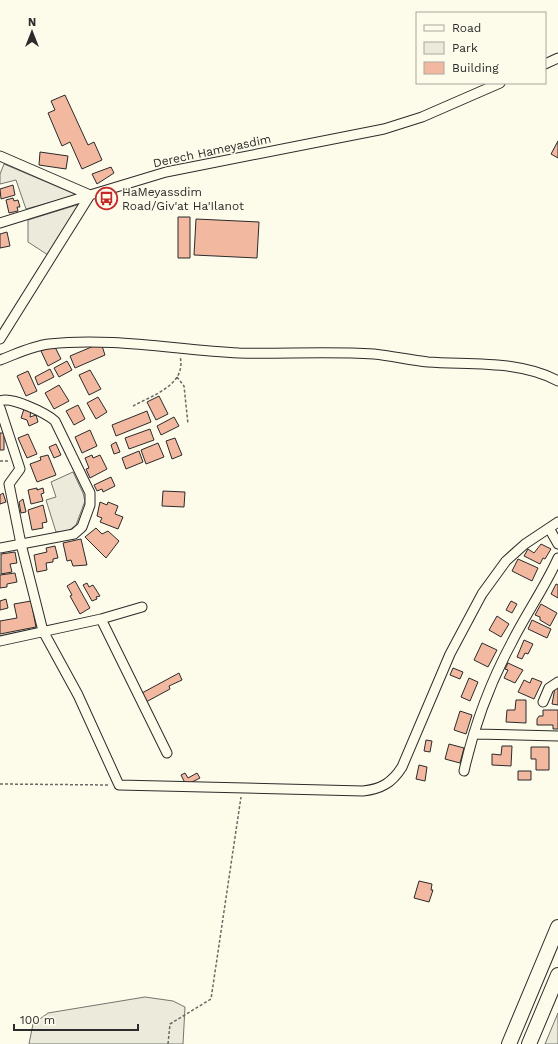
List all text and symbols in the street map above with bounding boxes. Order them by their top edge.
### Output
north arrow [12,12,52,52]
legend [416,12,546,84]
text: N [28,16,36,29]
text: Road [452,21,481,35]
text: Park [452,41,478,55]
text: Building [452,61,499,75]
street label: Derech Hameyasdim [152,132,272,170]
place label: HaMeyassdim Road/Giv'at Ha'Ilanot [122,185,244,213]
bus stop icon: HaMeyassdim Road/Giv'at Ha'Ilanot [94,186,120,212]
scale bar [14,1006,138,1032]
text: 100 m [20,1013,55,1027]

